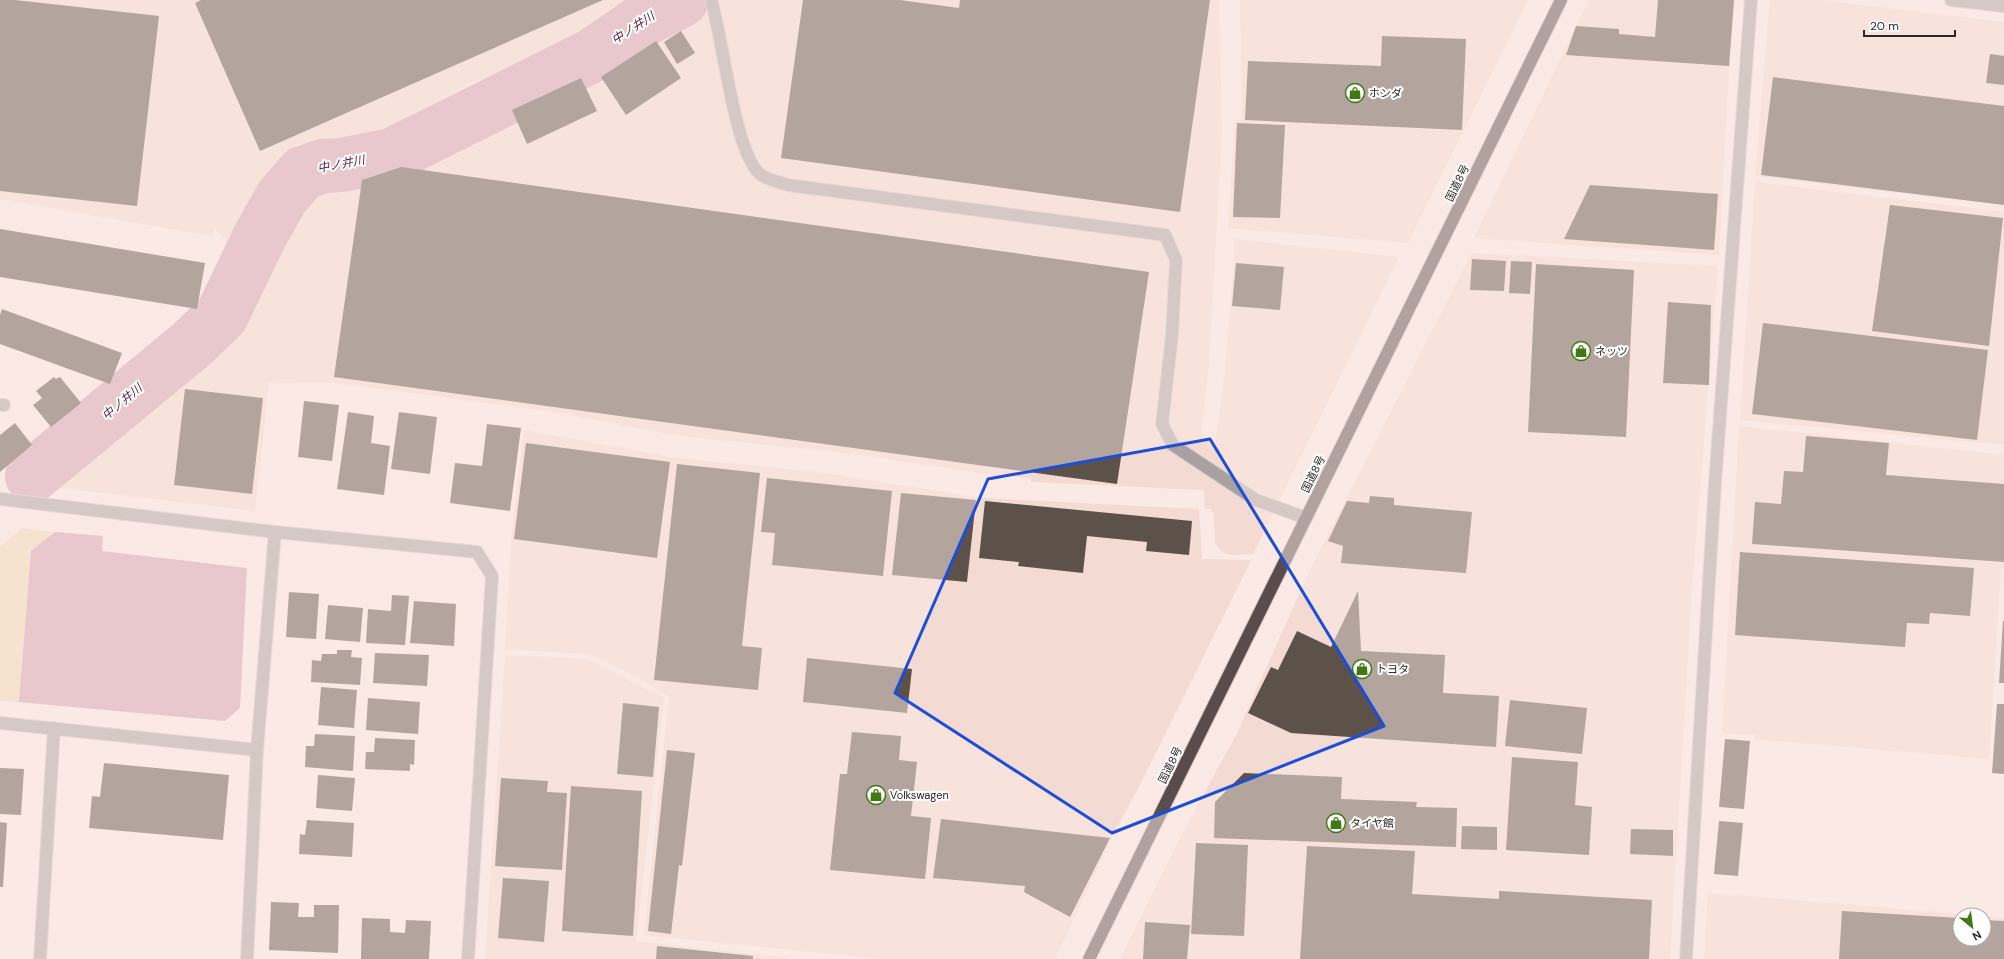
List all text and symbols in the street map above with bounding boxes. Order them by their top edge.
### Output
water label: 中ノ井川 [609,7,659,48]
scale bar [1864,12,1955,38]
text: 20 m [1870,18,1899,34]
shop icon: ホンダ [1344,82,1366,104]
place label: ホンダ [1369,86,1402,100]
water label: 中ノ井川 [316,151,368,176]
street label: 国道8号 [1442,162,1472,204]
shop icon: ネッツ [1570,340,1592,362]
place label: ネッツ [1595,344,1628,358]
water label: 中ノ井川 [98,379,147,424]
street label: 国道8号 [1298,453,1328,495]
shop icon: トヨタ [1351,658,1373,680]
place label: トヨタ [1376,662,1409,676]
street label: 国道8号 [1155,744,1185,786]
shop icon: Volkswagen [865,784,887,806]
place label: Volkswagen [890,788,949,802]
shop icon: タイヤ館 [1325,812,1347,834]
place label: タイヤ館 [1350,816,1394,830]
north arrow [1952,907,1992,947]
text: N [1970,928,1984,944]

